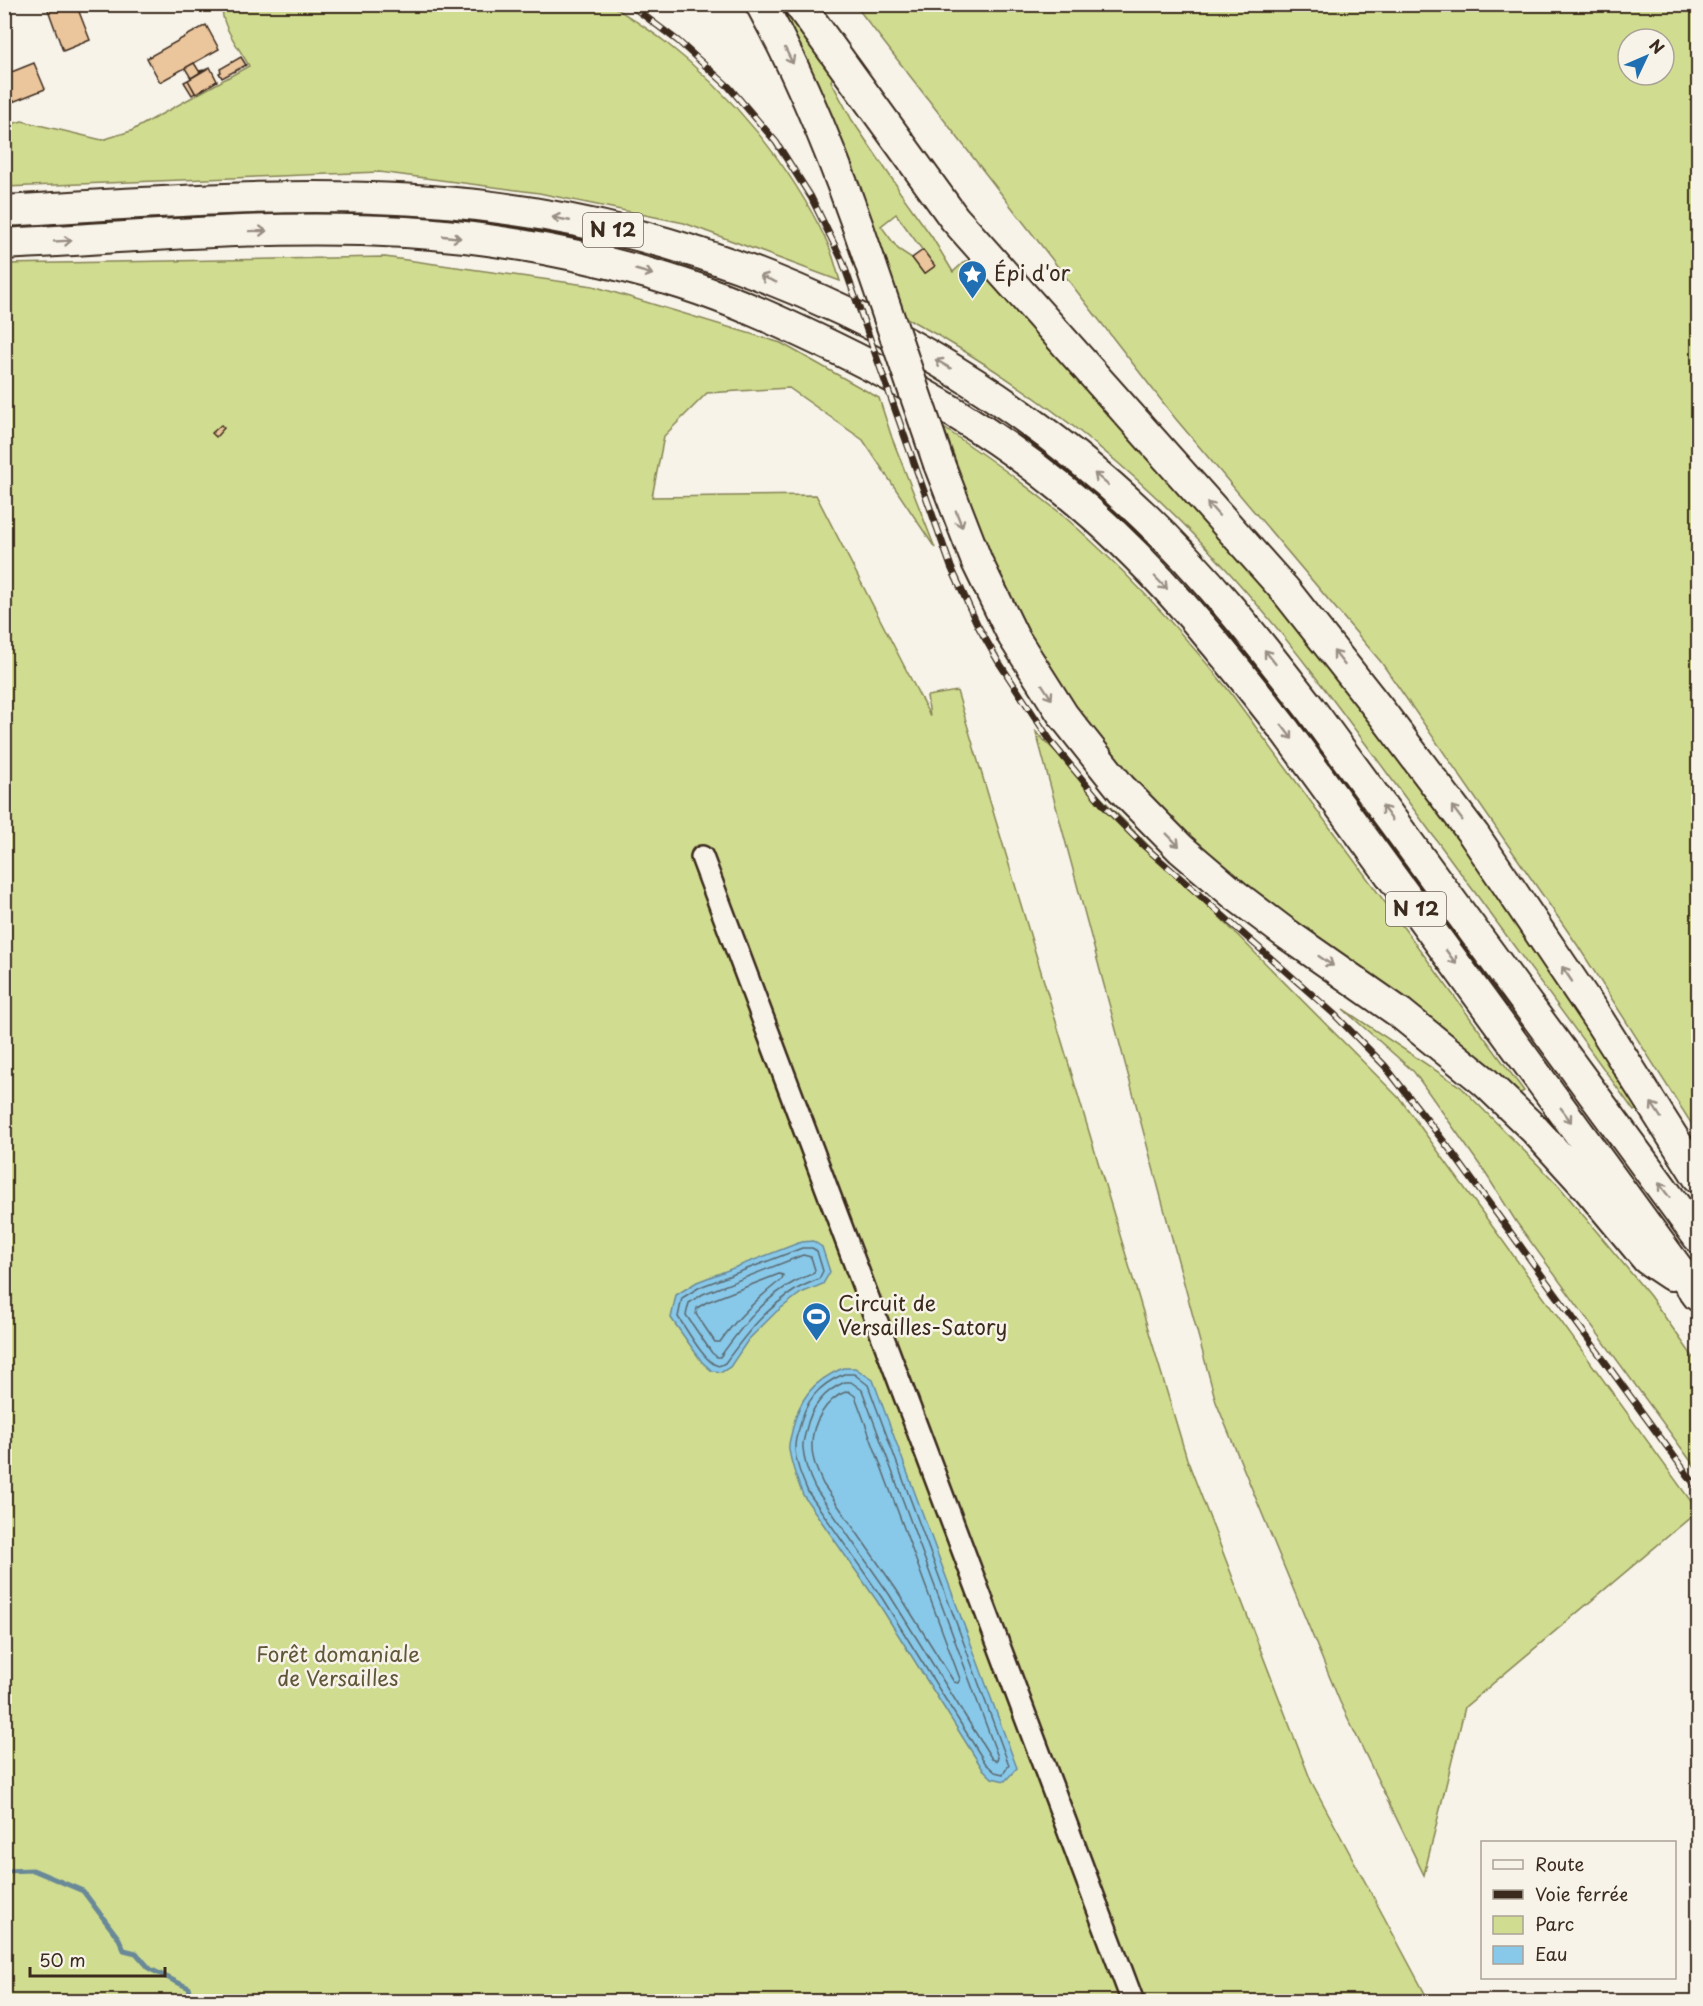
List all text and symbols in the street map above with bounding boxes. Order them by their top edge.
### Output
north arrow [1616,27,1676,87]
text: N [1644,33,1671,59]
one-way arrow [783,47,795,65]
one-way arrow [552,213,572,224]
road number: N 12 [583,213,643,247]
one-way arrow [247,225,267,237]
one-way arrow [442,231,462,242]
one-way arrow [52,235,72,246]
place label: Épi d'or [994,256,1071,288]
place icon: Épi d'or [957,258,989,300]
one-way arrow [634,267,653,279]
one-way arrow [760,273,778,284]
one-way arrow [935,358,952,370]
one-way arrow [1094,472,1109,486]
one-way arrow [1206,502,1220,517]
one-way arrow [955,509,966,527]
one-way arrow [1154,575,1169,590]
one-way arrow [1264,649,1277,665]
one-way arrow [1332,650,1345,666]
one-way arrow [1041,683,1053,700]
one-way arrow [1280,724,1293,740]
one-way arrow [1381,805,1393,821]
one-way arrow [1451,805,1464,821]
one-way arrow [1166,833,1181,848]
road number: N 12 [1386,892,1446,926]
one-way arrow [1445,949,1457,965]
one-way arrow [1318,955,1334,967]
one-way arrow [1561,966,1573,983]
one-way arrow [1649,1102,1661,1119]
one-way arrow [1560,1106,1573,1122]
one-way arrow [1658,1183,1670,1199]
place label: Circuit de Versailles-Satory [838,1286,1007,1342]
sports icon: Circuit de Versailles-Satory [801,1300,833,1342]
park label: Forêt domaniale de Versailles [256,1637,420,1693]
legend [1481,1841,1676,1979]
text: Route [1535,1850,1585,1877]
text: Voie ferrée [1535,1880,1628,1907]
text: Parc [1535,1910,1574,1937]
scale bar [30,1940,165,1978]
text: Eau [1535,1940,1567,1967]
text: 50 m [39,1946,86,1973]

